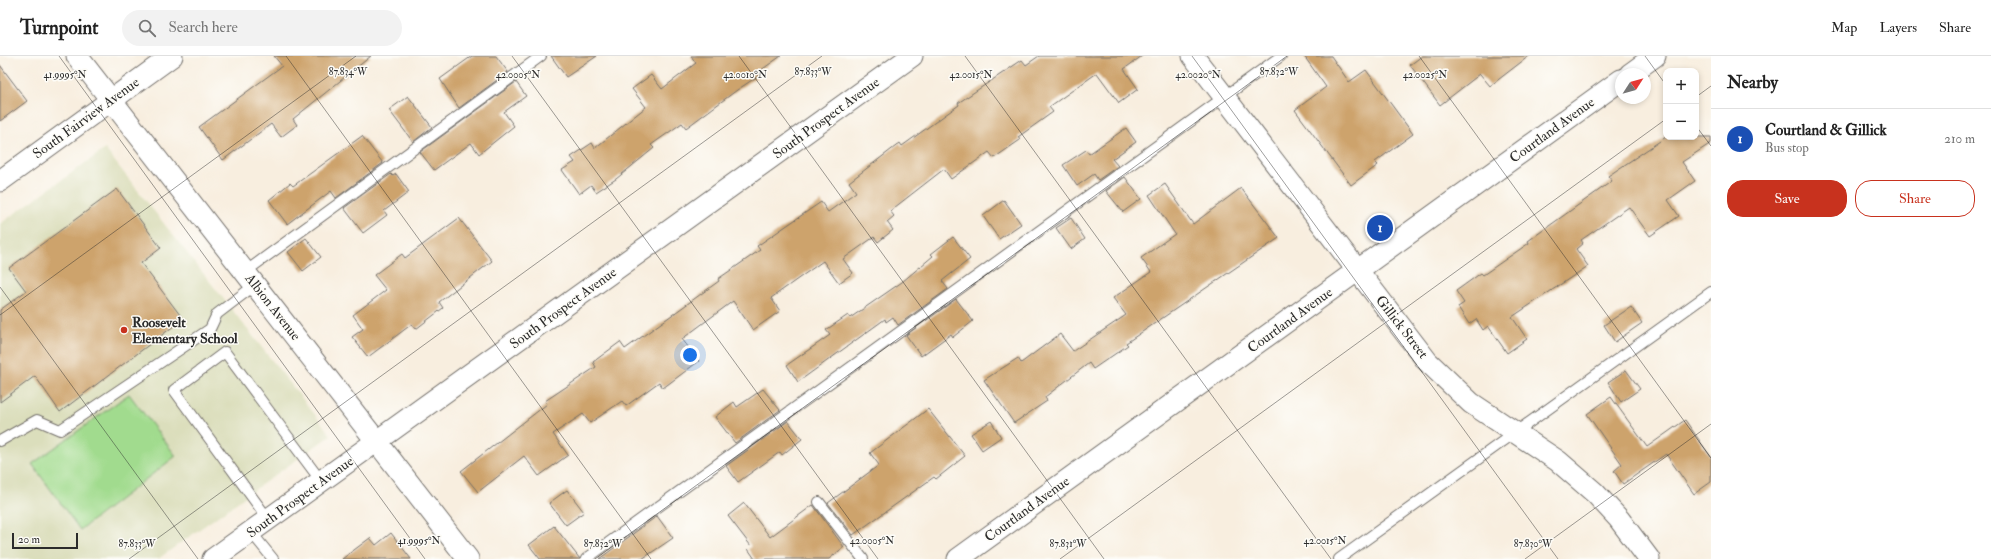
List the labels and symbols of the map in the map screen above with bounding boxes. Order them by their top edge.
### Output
text: 87.834°W [329,66,368,78]
text: 87.833°W [794,66,832,78]
text: 87.832°W [1260,66,1299,78]
north arrow [1615,68,1651,104]
text: 41.9995°N [43,69,87,81]
text: 42.0005°N [496,69,540,81]
text: 42.0010°N [723,69,767,81]
text: 42.0015°N [949,69,993,81]
text: 42.0020°N [1175,69,1221,81]
text: 42.0025°N [1403,69,1447,81]
street label: South Prospect Avenue [769,73,883,163]
street label: South Fairview Avenue [29,74,143,162]
street label: Courtland Avenue [1506,93,1598,167]
pin: 1 [1367,213,1393,243]
street label: South Prospect Avenue [506,263,620,353]
street label: Albion Avenue [241,269,305,344]
street label: Courtland Avenue [1244,283,1336,357]
street label: Gillick Street [1372,292,1432,362]
place label: Roosevelt Elementary School [132,314,238,348]
marker: Roosevelt Elementary School [119,325,129,335]
your location [680,345,700,365]
street label: South Prospect Avenue [243,452,357,542]
street label: Courtland Avenue [981,472,1073,546]
scale bar [12,531,78,550]
text: 41.9995°N [397,535,441,547]
text: 42.0005°N [850,535,894,547]
text: 42.0015°N [1303,535,1347,547]
text: 87.833°W [118,538,156,550]
text: 87.832°W [584,538,623,550]
text: 87.831°W [1050,538,1087,550]
text: 87.830°W [1514,538,1553,550]

